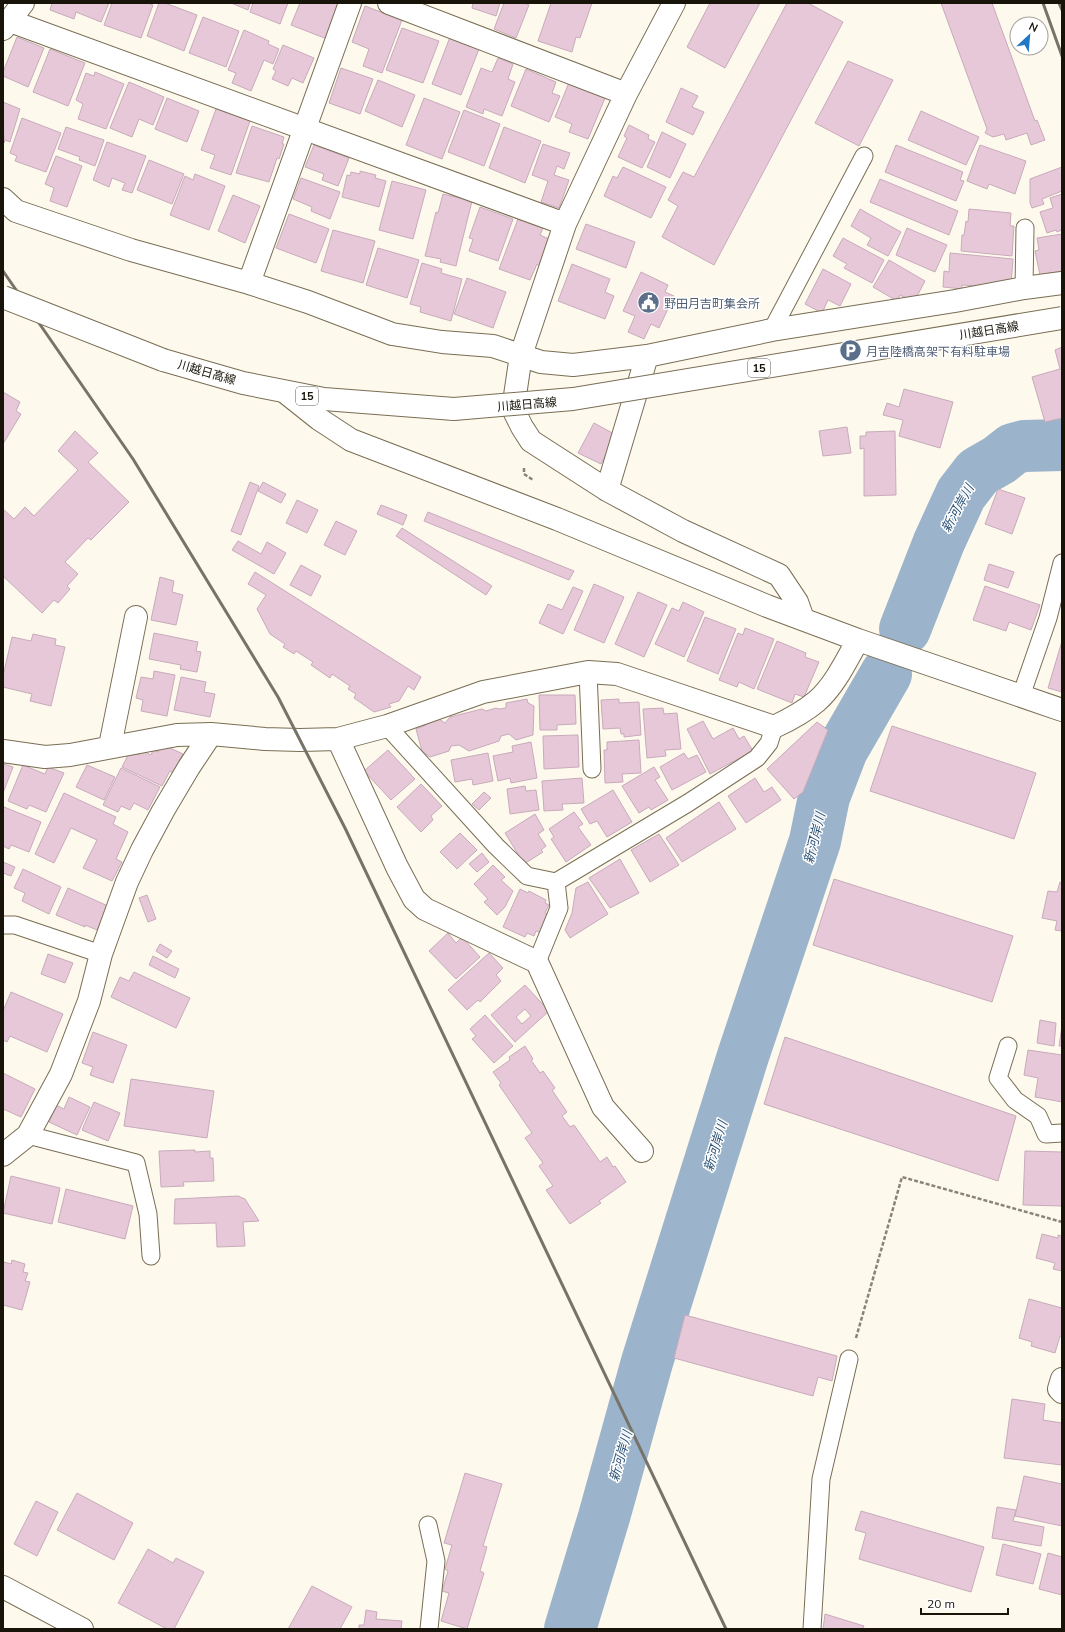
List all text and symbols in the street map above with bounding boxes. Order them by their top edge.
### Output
north arrow [1009,16,1049,56]
text: N [1027,19,1040,35]
public building icon: 野田月吉町集会所 [635,290,661,316]
place label: 野田月吉町集会所 [664,296,760,311]
street label: 川越日高線 [958,318,1020,342]
parking icon: 月吉陸橋高架下有料駐車場 [837,338,863,364]
place label: 月吉陸橋高架下有料駐車場 [866,344,1010,359]
street label: 川越日高線 [176,357,238,387]
road number: 15 [748,359,770,377]
road number: 15 [296,387,318,405]
street label: 川越日高線 [496,394,558,414]
water label: 新河岸川 [937,480,978,535]
water label: 新河岸川 [800,809,829,865]
water label: 新河岸川 [700,1117,731,1173]
water label: 新河岸川 [605,1427,635,1483]
scale bar [921,1590,1008,1616]
text: 20 m [927,1596,955,1611]

